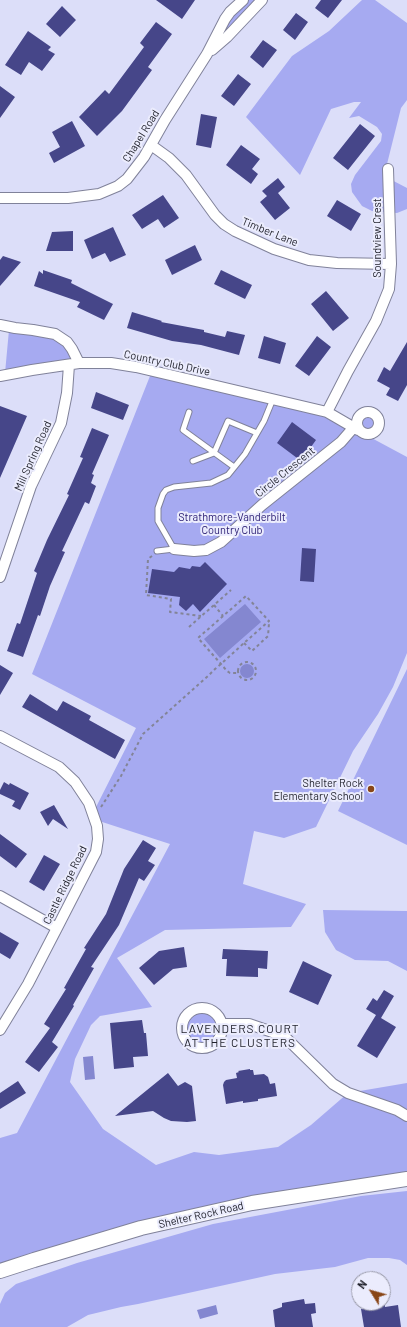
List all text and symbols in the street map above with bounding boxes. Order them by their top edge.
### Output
street label: Chapel Road [120,107,162,165]
street label: Soundview Crest [370,198,384,278]
street label: Timber Lane [240,215,300,249]
street label: Country Club Drive [123,347,211,379]
street label: Mill Spring Road [12,419,54,493]
street label: Circle Crescent [253,444,317,500]
park label: Strathmore-Vanderbilt Country Club [178,510,286,536]
place label: Shelter Rock Elementary School [273,776,363,802]
marker: Shelter Rock Elementary School [366,784,376,794]
street label: Castle Ridge Road [40,843,90,927]
district label: LAVENDERS COURT AT THE CLUSTERS [180,1022,300,1050]
street label: Shelter Rock Road [157,1199,245,1231]
north arrow [351,1271,391,1311]
text: N [354,1277,369,1291]

